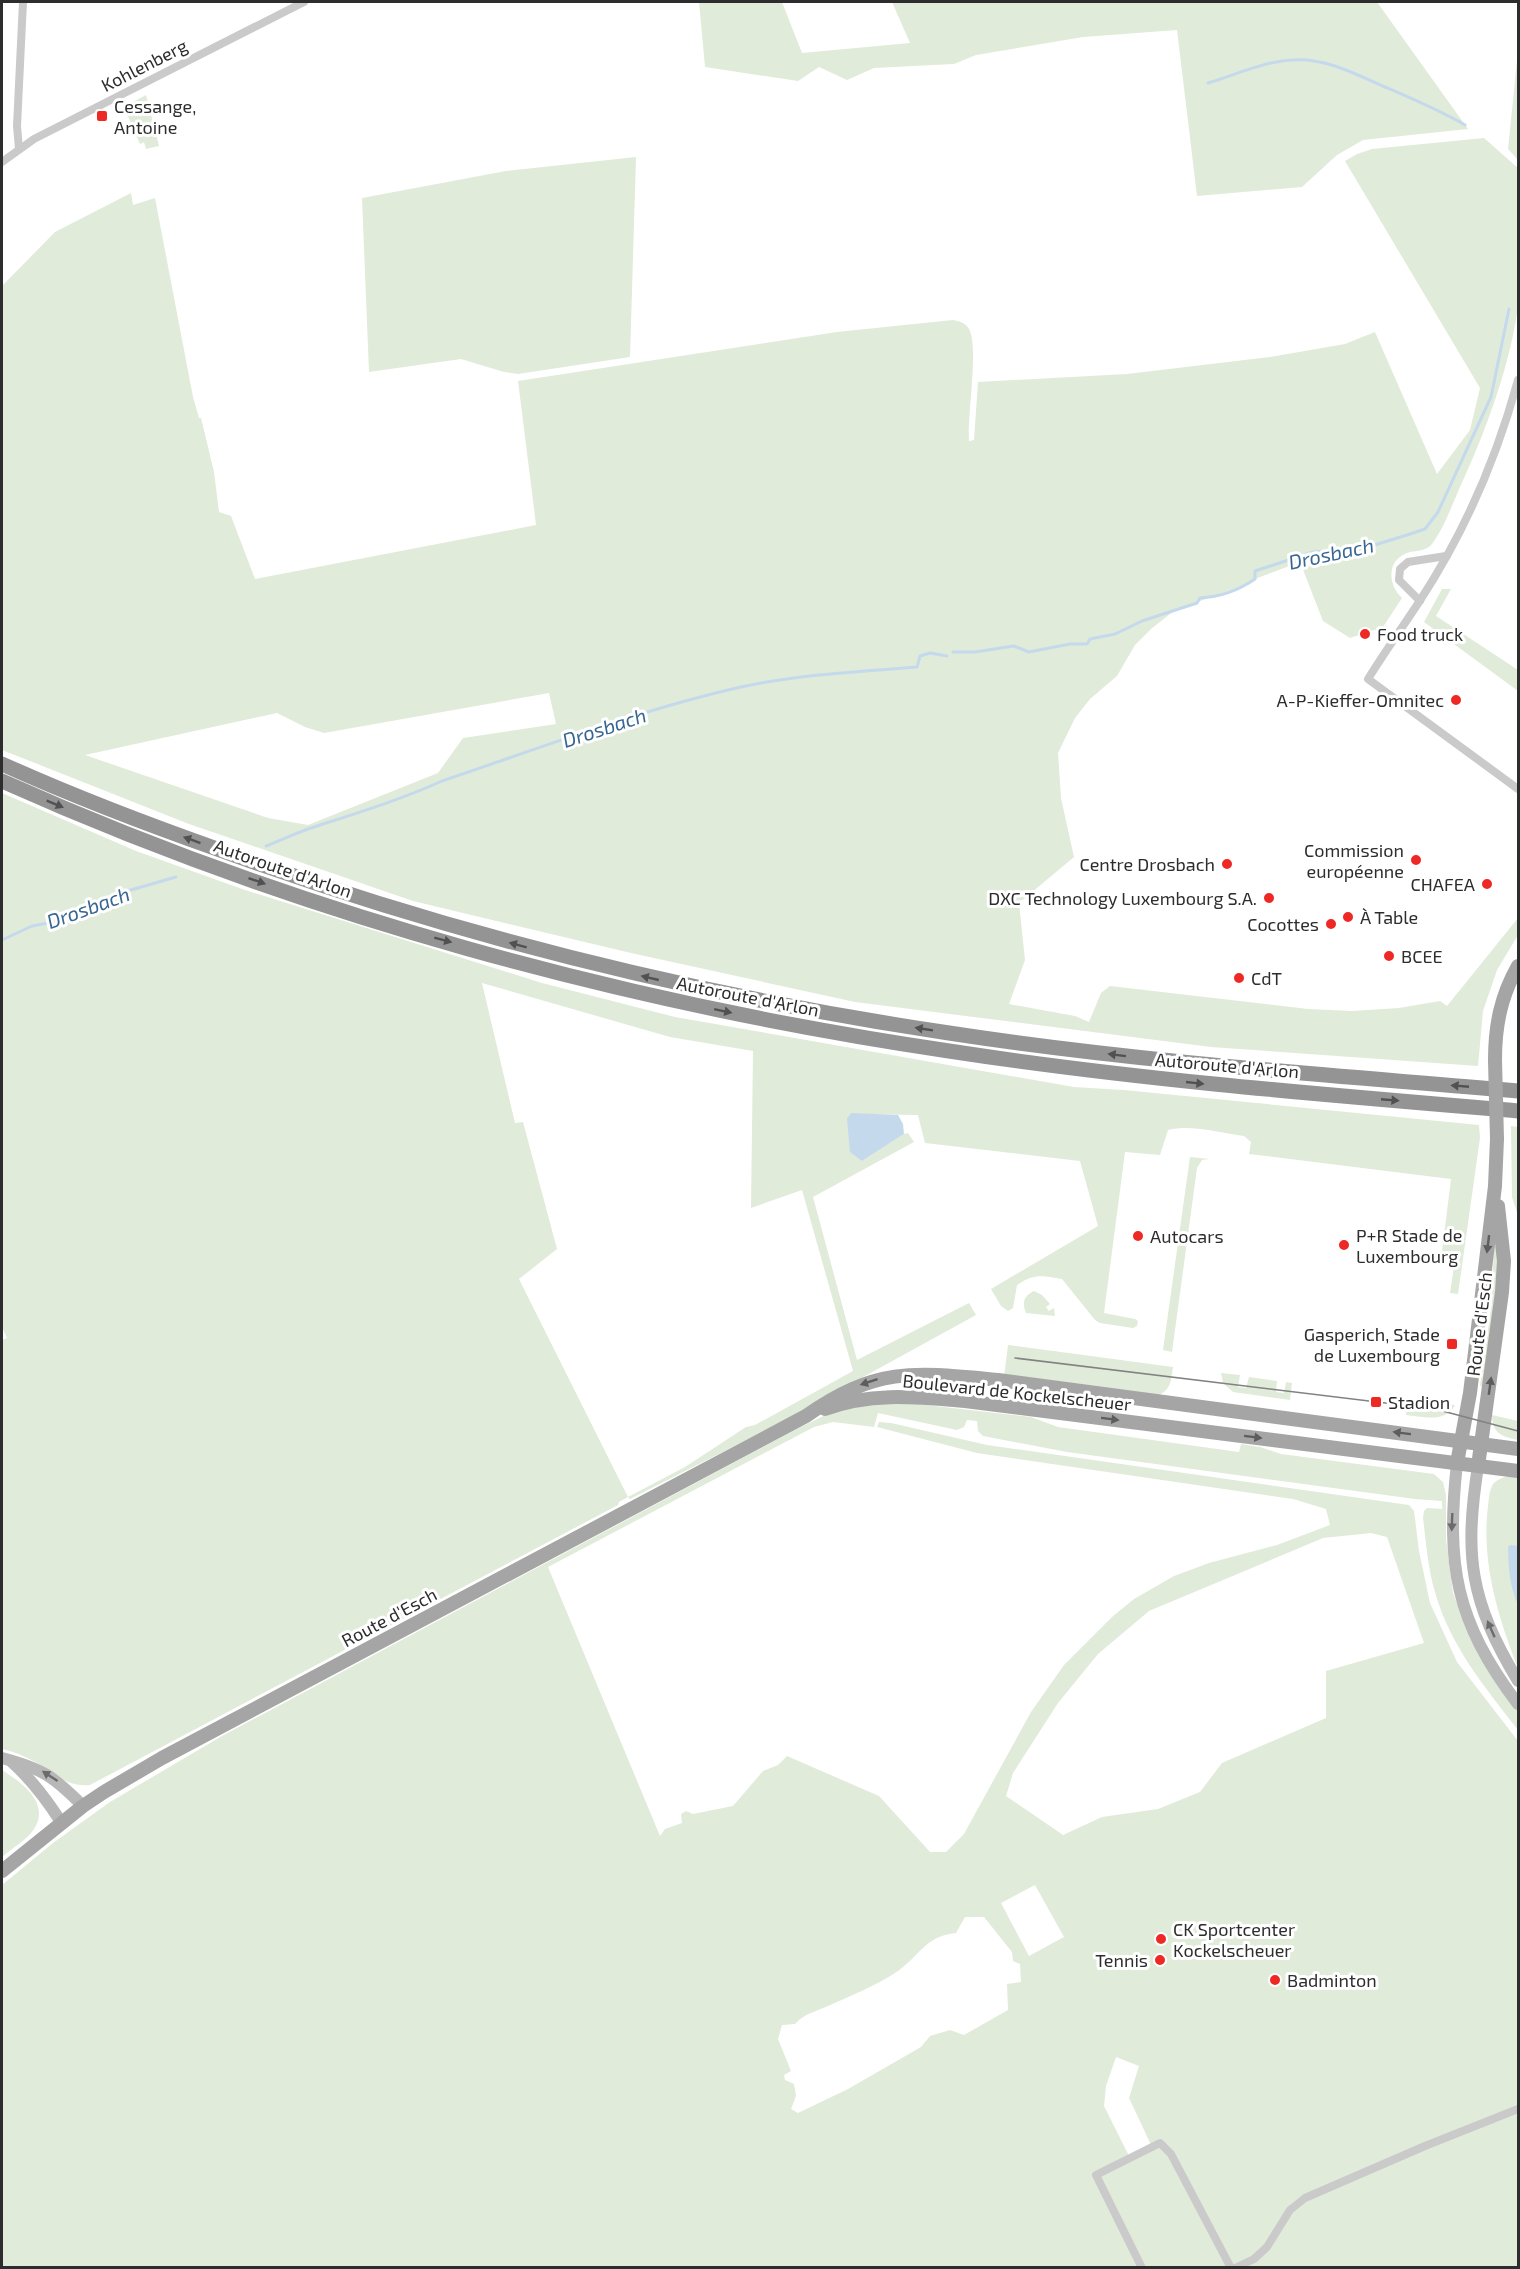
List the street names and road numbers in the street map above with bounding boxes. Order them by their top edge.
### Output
street label: Kohlenberg [97,34,191,96]
street label: Autoroute d'Arlon [211,834,355,902]
street label: Autoroute d'Arlon [675,971,821,1021]
street label: Autoroute d'Arlon [1154,1048,1300,1082]
street label: Route d'Esch [1462,1271,1496,1377]
street label: Boulevard de Kockelscheuer [902,1369,1132,1415]
street label: Route d'Esch [338,1583,440,1651]

